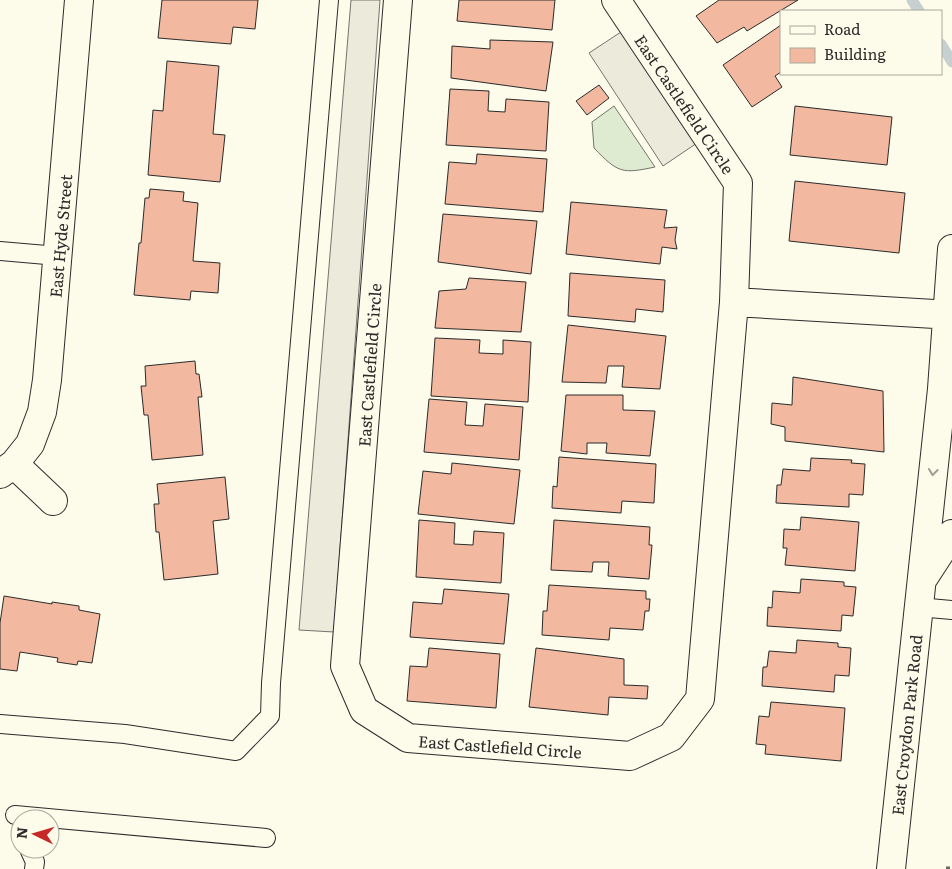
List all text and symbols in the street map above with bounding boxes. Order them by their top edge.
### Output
legend [780,10,942,75]
text: Road [824,17,860,40]
street label: East Castlefield Circle [629,29,741,179]
text: Building [824,42,886,65]
street label: East Hyde Street [43,173,77,299]
street label: East Castlefield Circle [351,282,387,448]
one-way arrow [928,468,939,476]
street label: East Croydon Park Road [885,633,927,817]
street label: East Castlefield Circle [417,728,583,764]
north arrow [10,809,60,859]
text: N [11,826,32,840]

